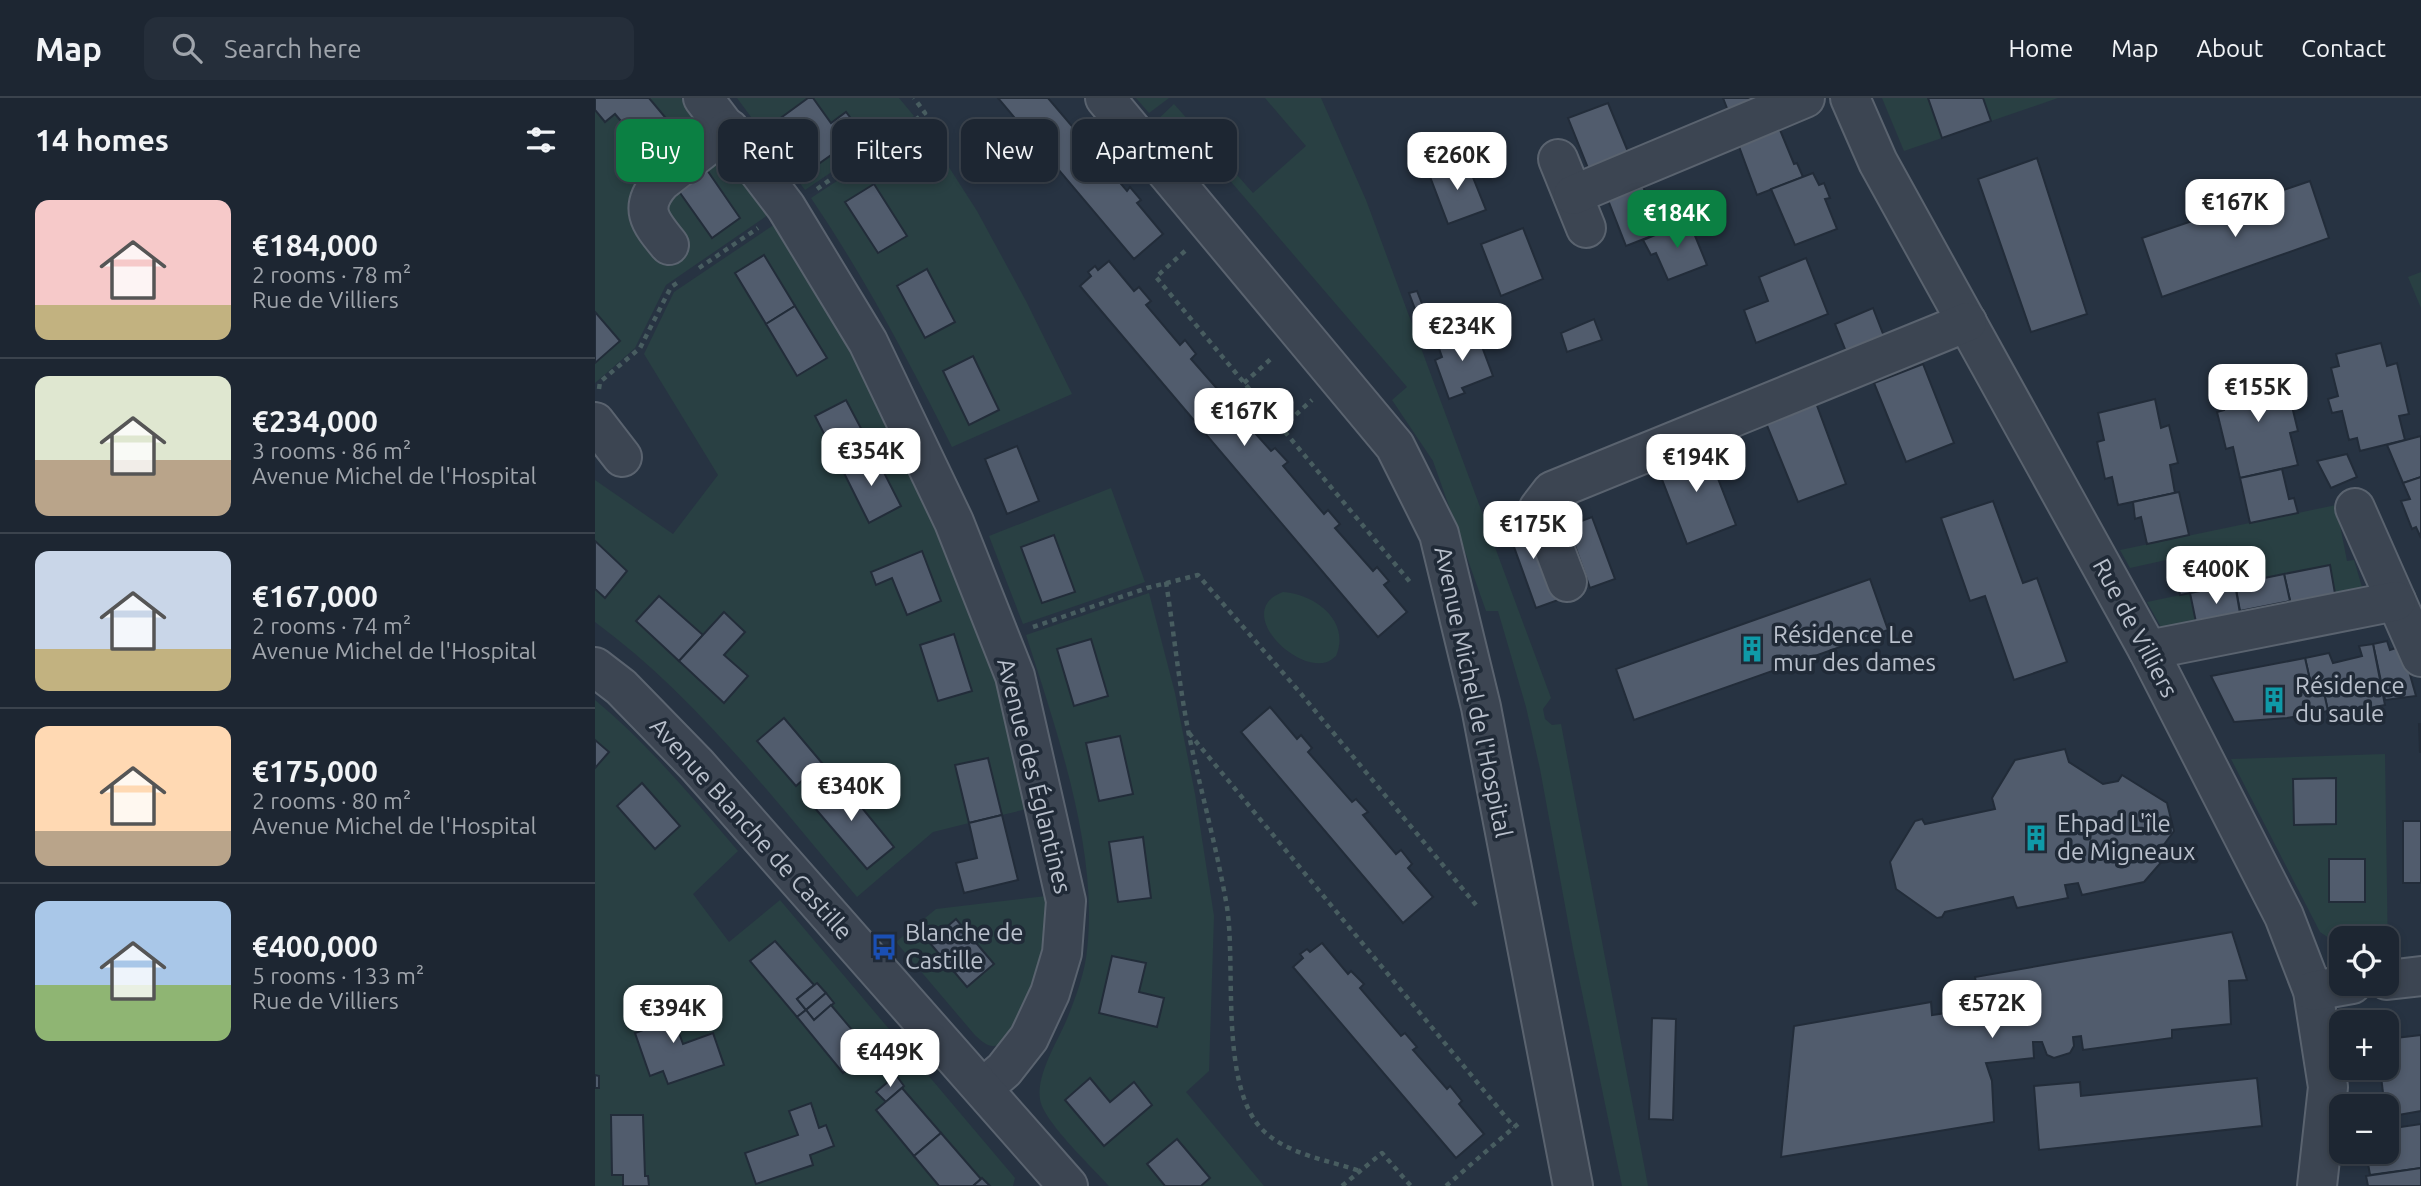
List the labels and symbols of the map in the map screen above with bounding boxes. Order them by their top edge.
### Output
pin: €260K [1408,132,1506,192]
pin: €167K [2186,180,2284,239]
pin: €184K [1628,190,1726,250]
pin: €234K [1413,303,1511,363]
pin: €155K [2209,364,2307,424]
pin: €167K [1195,388,1293,448]
pin: €354K [822,428,920,488]
pin: €194K [1647,434,1745,494]
pin: €175K [1484,502,1582,561]
street label: Avenue Michel de l'Hospital [1429,544,1518,840]
pin: €400K [2167,546,2265,606]
street label: Rue de Villiers [2088,554,2183,702]
place label: Résidence Le mur des dames [1773,621,1936,676]
building icon: Résidence Le mur des dames [1737,634,1767,664]
street label: Avenue des Églantines [992,655,1078,896]
place label: Résidence du saule [2295,672,2405,727]
building icon: Résidence du saule [2259,685,2289,715]
street label: Avenue Blanche de Castille [645,712,858,945]
pin: €340K [802,764,900,823]
place label: Ehpad L'île de Migneaux [2057,810,2195,865]
building icon: Ehpad L'île de Migneaux [2021,823,2051,853]
place label: Blanche de Castille [905,919,1024,974]
bus stop icon: Blanche de Castille [869,932,899,962]
pin: €572K [1943,981,2041,1040]
pin: €394K [624,986,722,1045]
pin: €449K [841,1030,939,1089]

